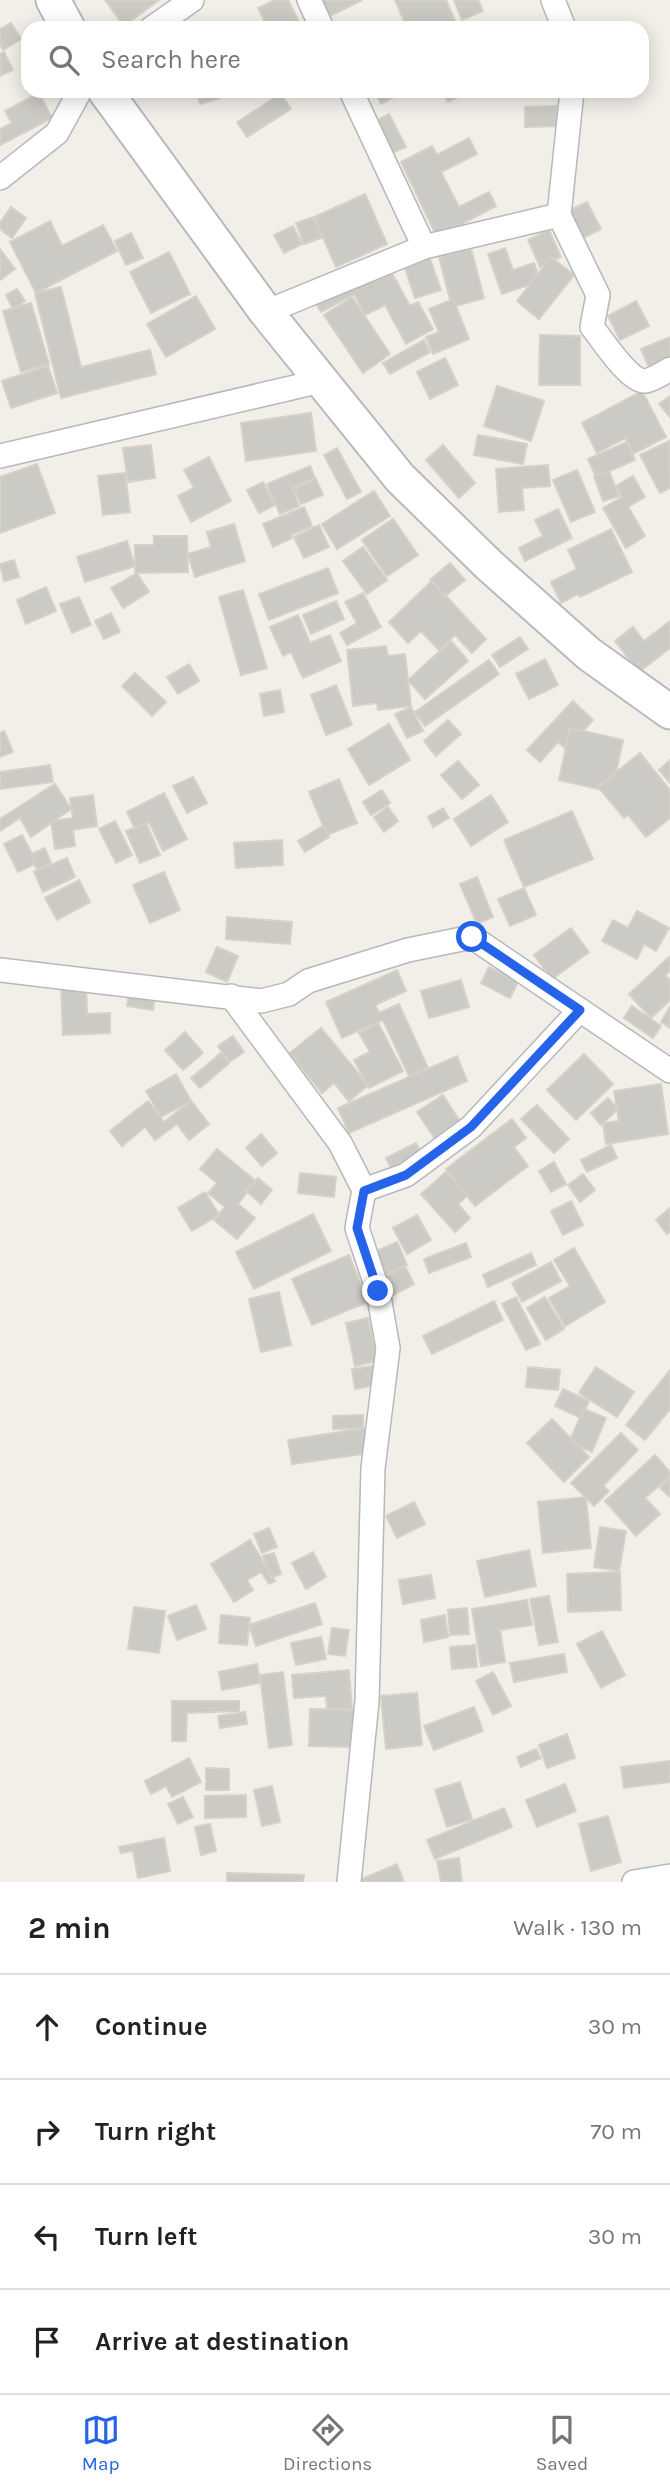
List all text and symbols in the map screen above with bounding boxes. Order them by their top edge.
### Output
search box [21,21,649,98]
icon: search [45,41,83,79]
text: Search here [101,44,241,75]
route start [456,921,487,952]
route end [362,1275,393,1306]
text: 2 min [28,1910,111,1946]
text: Walk · 130 m [513,1914,642,1941]
icon: ahead [28,2008,66,2046]
text: Continue [95,2011,207,2042]
text: 30 m [588,2013,642,2040]
icon: right [28,2113,66,2151]
text: Turn right [95,2116,216,2147]
text: 70 m [591,2118,642,2145]
icon: left [28,2218,66,2256]
text: Turn left [95,2221,197,2252]
text: 30 m [588,2223,642,2250]
icon: arrive [28,2323,66,2361]
text: Arrive at destination [95,2326,349,2357]
tab: Map [82,2411,120,2475]
tab: Directions [283,2411,372,2475]
tab: Saved [536,2411,588,2475]

